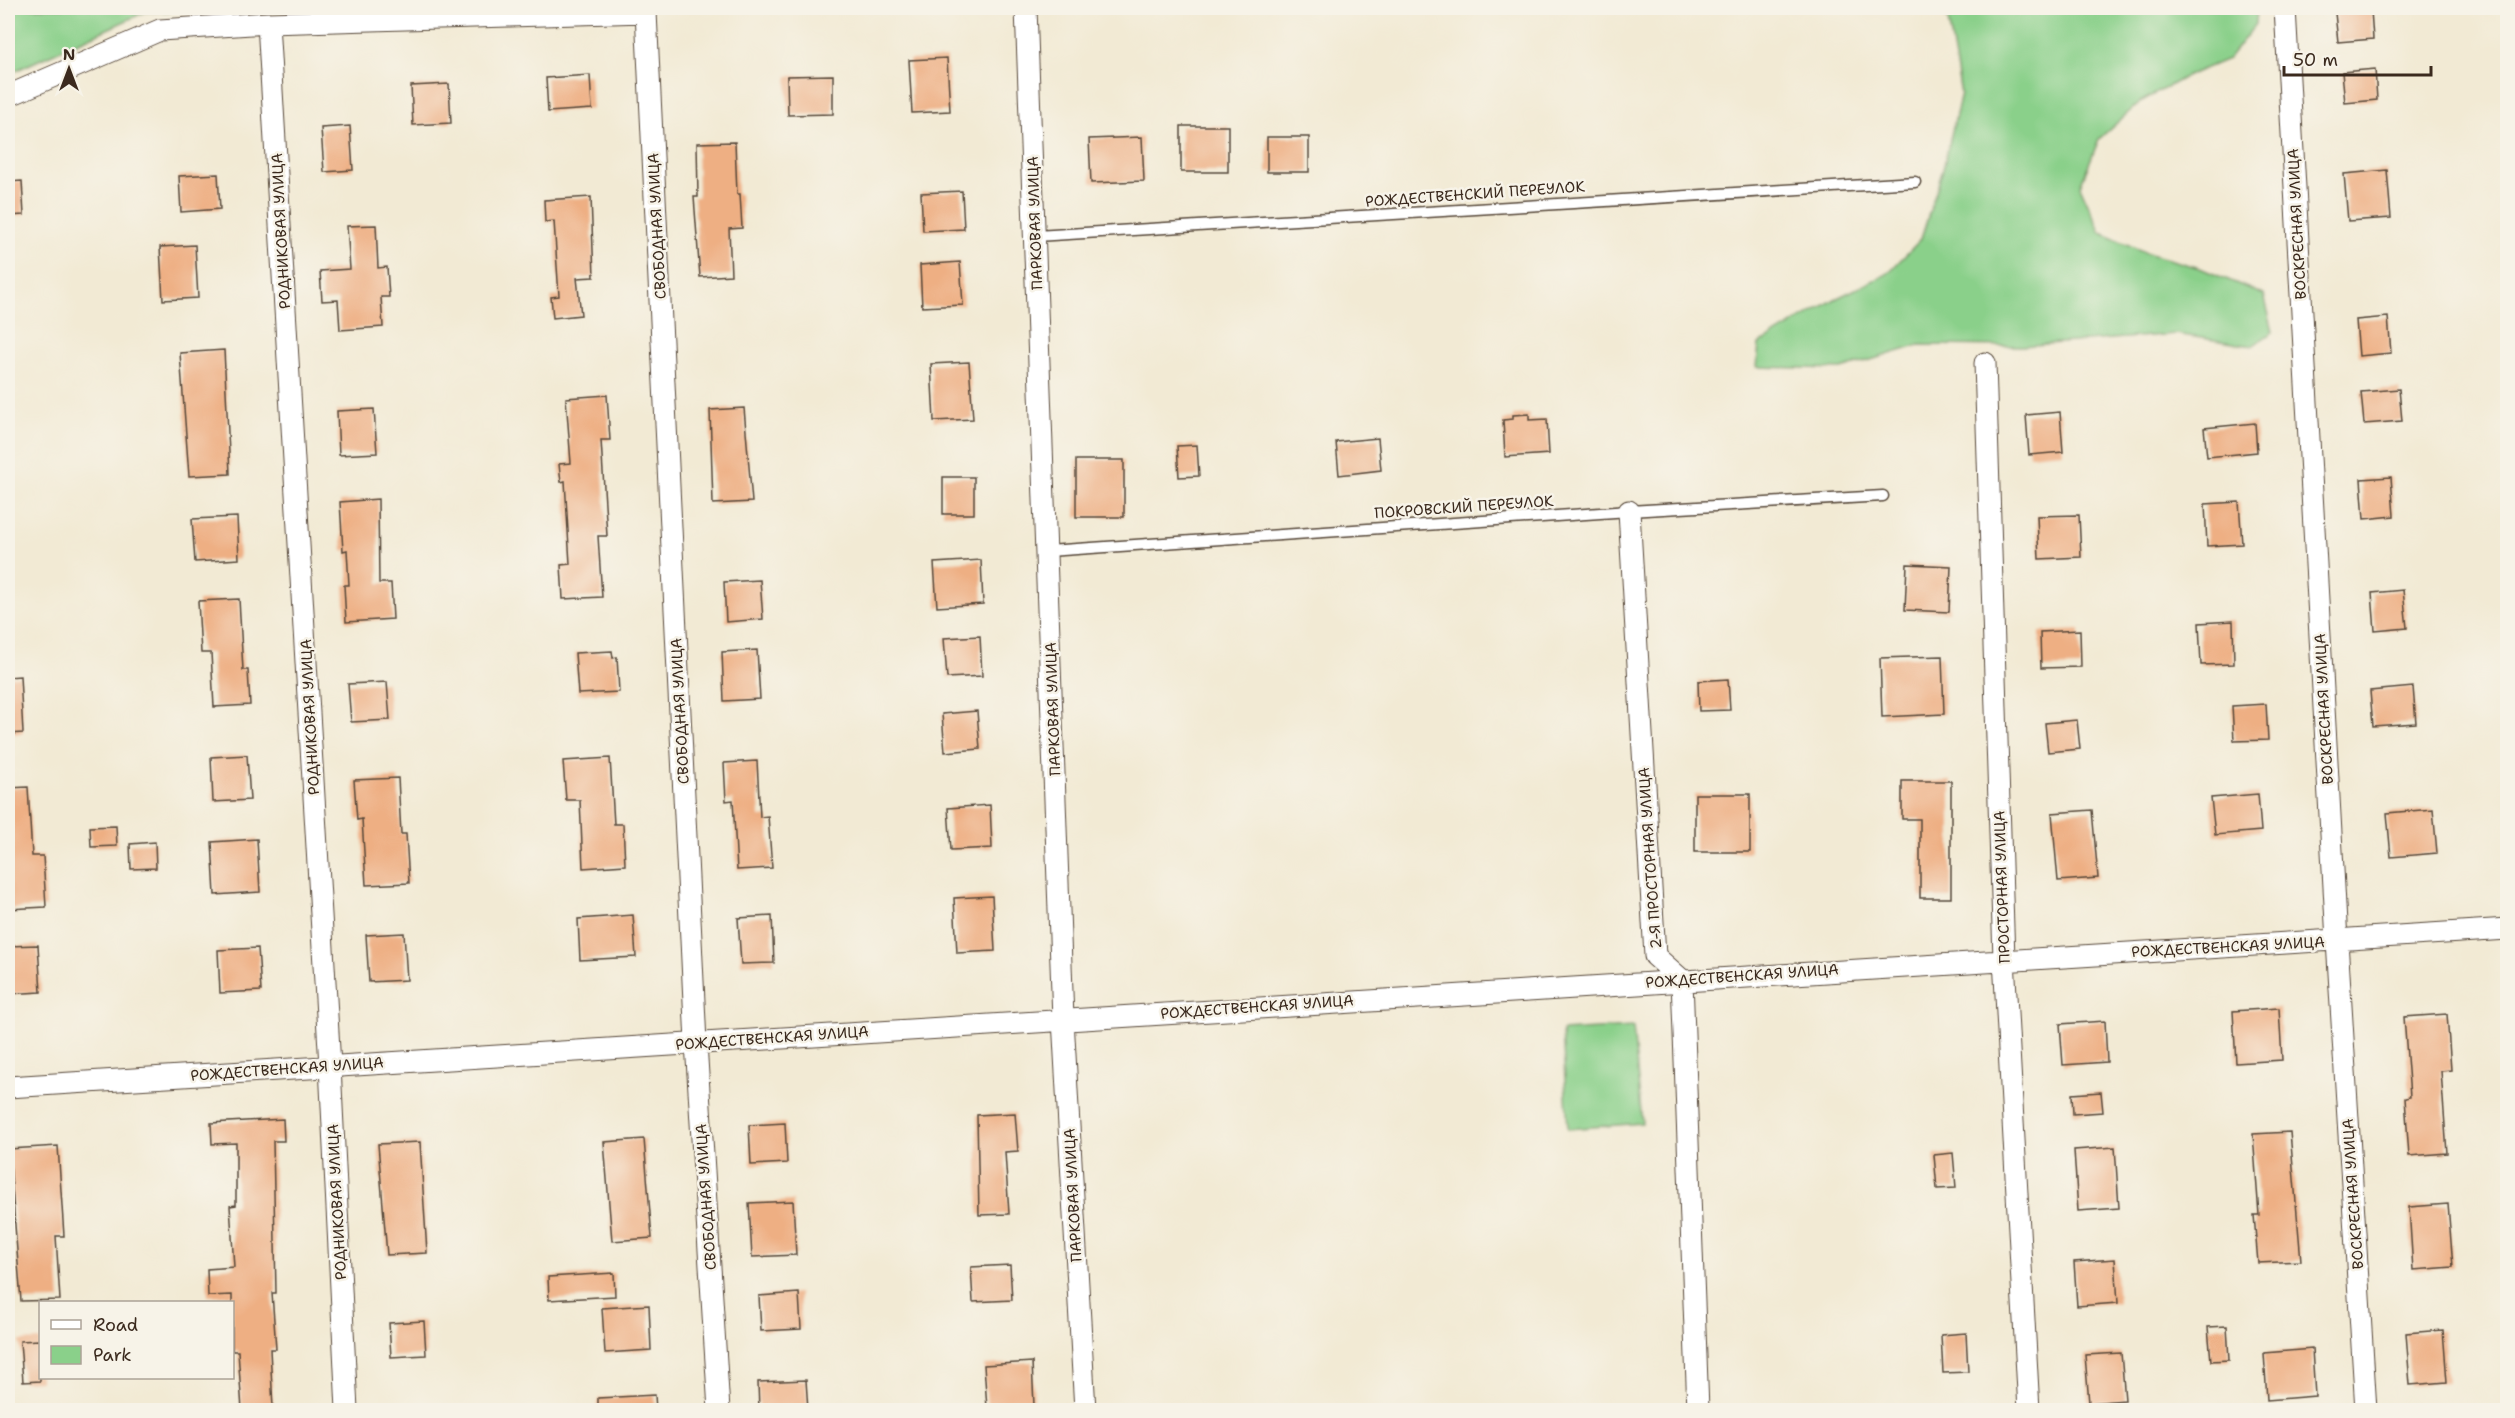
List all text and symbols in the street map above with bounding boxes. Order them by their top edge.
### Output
north arrow [39,39,99,99]
scale bar [2284,39,2431,77]
text: N [63,44,75,65]
text: 50 m [2293,48,2338,72]
street label: ВОСКРЕСНАЯ УЛИЦА [2283,148,2311,300]
street label: РОДНИКОВАЯ УЛИЦА [267,152,295,310]
street label: СВОБОДНАЯ УЛИЦА [643,152,671,300]
street label: ПАРКОВАЯ УЛИЦА [1023,156,1047,290]
street label: РОЖДЕСТВЕНСКИЙ ПЕРЕУЛОК [1364,175,1586,212]
street label: ПОКРОВСКИЙ ПЕРЕУЛОК [1374,490,1555,523]
street label: ВОСКРЕСНАЯ УЛИЦА [2310,633,2338,785]
street label: СВОБОДНАЯ УЛИЦА [666,637,694,785]
street label: РОДНИКОВАЯ УЛИЦА [296,638,324,796]
street label: ПАРКОВАЯ УЛИЦА [1041,642,1065,776]
street label: 2-Я ПРОСТОРНАЯ УЛИЦА [1634,766,1666,950]
street label: ПРОСТОРНАЯ УЛИЦА [1989,810,2015,964]
street label: РОЖДЕСТВЕНСКАЯ УЛИЦА [2131,932,2325,962]
street label: РОЖДЕСТВЕНСКАЯ УЛИЦА [1645,959,1839,993]
street label: РОЖДЕСТВЕНСКАЯ УЛИЦА [1160,990,1354,1024]
street label: РОЖДЕСТВЕНСКАЯ УЛИЦА [675,1021,869,1055]
street label: РОЖДЕСТВЕНСКАЯ УЛИЦА [190,1052,384,1086]
street label: ВОСКРЕСНАЯ УЛИЦА [2338,1118,2368,1270]
street label: РОДНИКОВАЯ УЛИЦА [323,1123,351,1281]
street label: СВОБОДНАЯ УЛИЦА [691,1123,721,1271]
street label: ПАРКОВАЯ УЛИЦА [1059,1127,1086,1262]
legend [39,1301,234,1379]
text: Road [93,1313,138,1337]
text: Park [93,1343,132,1367]

